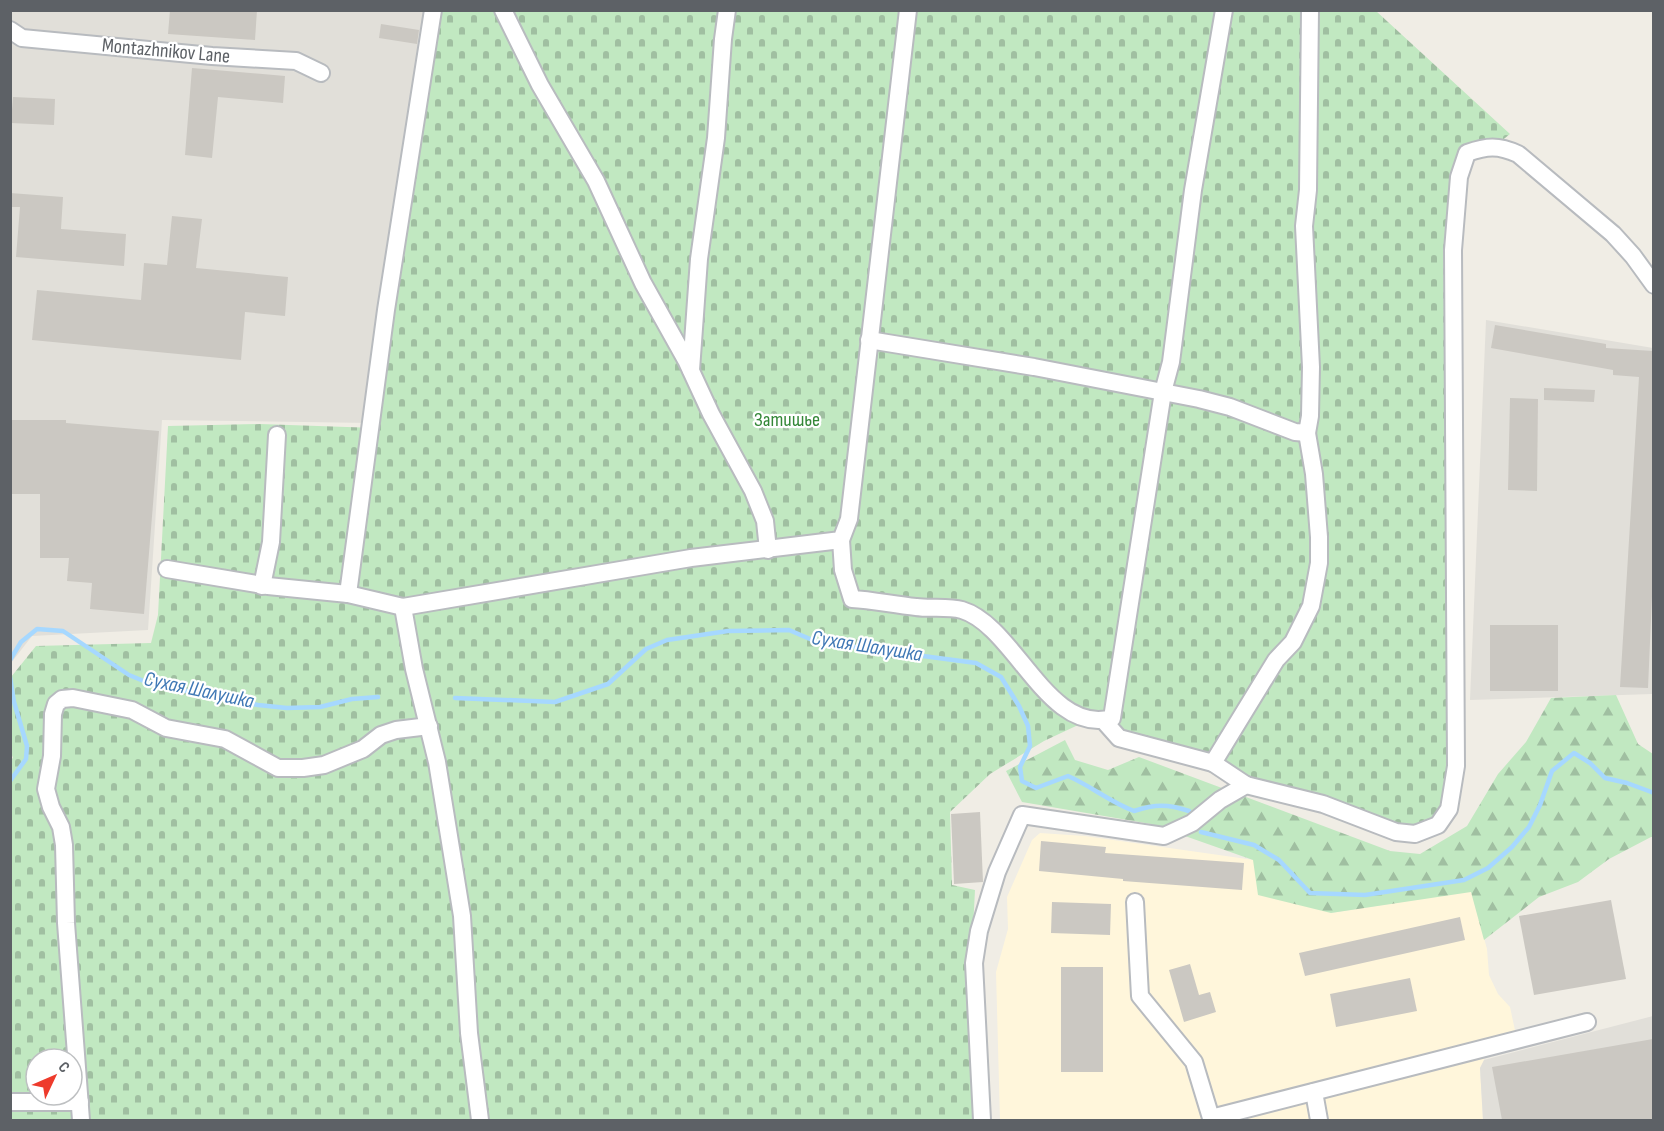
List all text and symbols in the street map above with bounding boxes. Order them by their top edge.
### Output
street label: Montazhnikov Lane [101,33,231,69]
park label: Затишье [754,408,820,432]
water label: Сухая Шалушка [810,625,925,667]
water label: Сухая Шалушка [142,666,257,714]
north arrow [24,1047,84,1107]
text: С [54,1058,73,1077]

